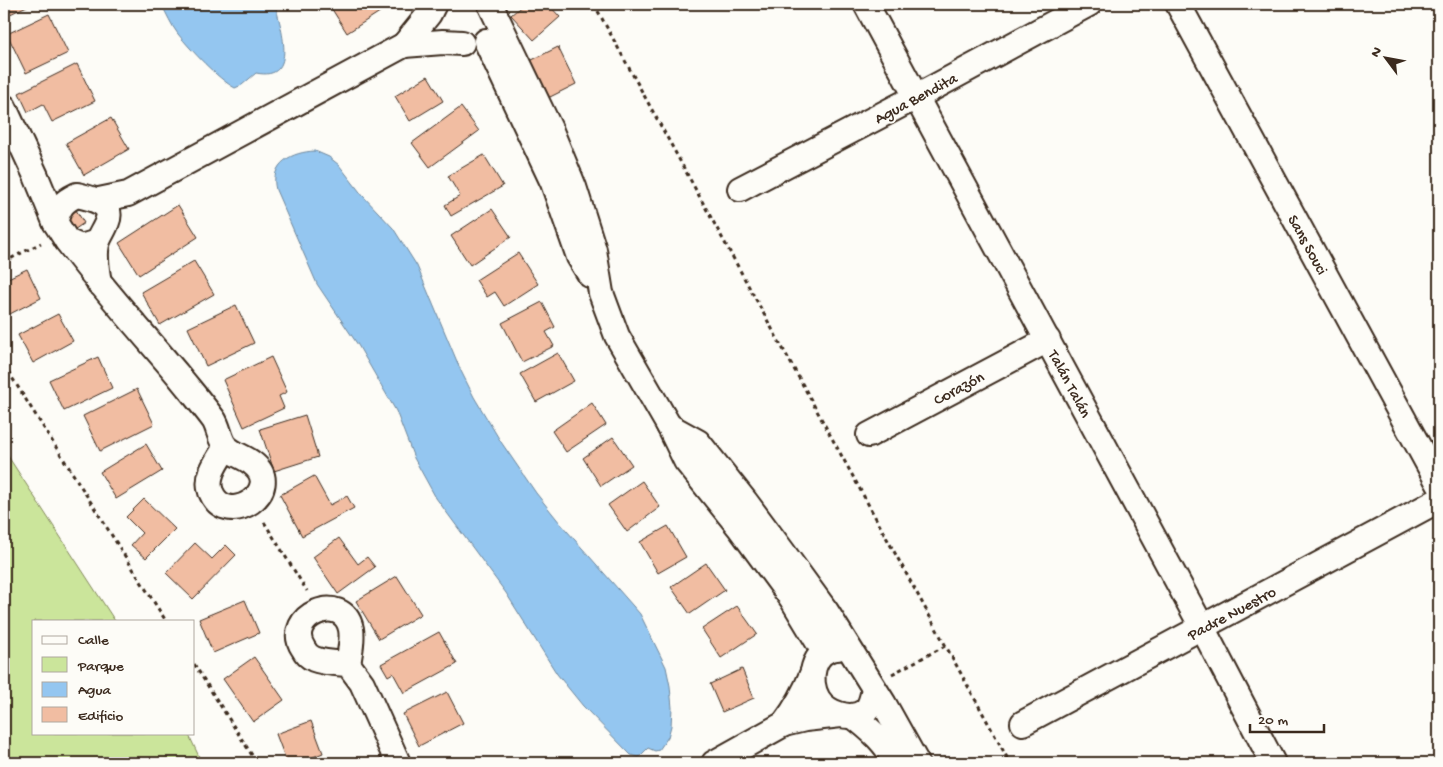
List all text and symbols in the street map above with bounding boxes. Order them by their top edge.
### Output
north arrow [1360,32,1410,82]
text: N [1367,44,1387,61]
street label: Agua Bendita [872,70,962,130]
street label: Sans Souci [1282,212,1330,279]
street label: Talán Talán [1042,347,1094,422]
street label: Corazón [931,369,989,411]
street label: Padre Nuestro [1184,584,1280,647]
legend [32,620,195,734]
text: Calle [78,632,109,650]
text: Parque [77,658,124,676]
text: Agua [78,682,111,700]
scale bar [1250,702,1324,734]
text: Edificio [78,708,124,726]
text: 20 m [1258,712,1288,730]

